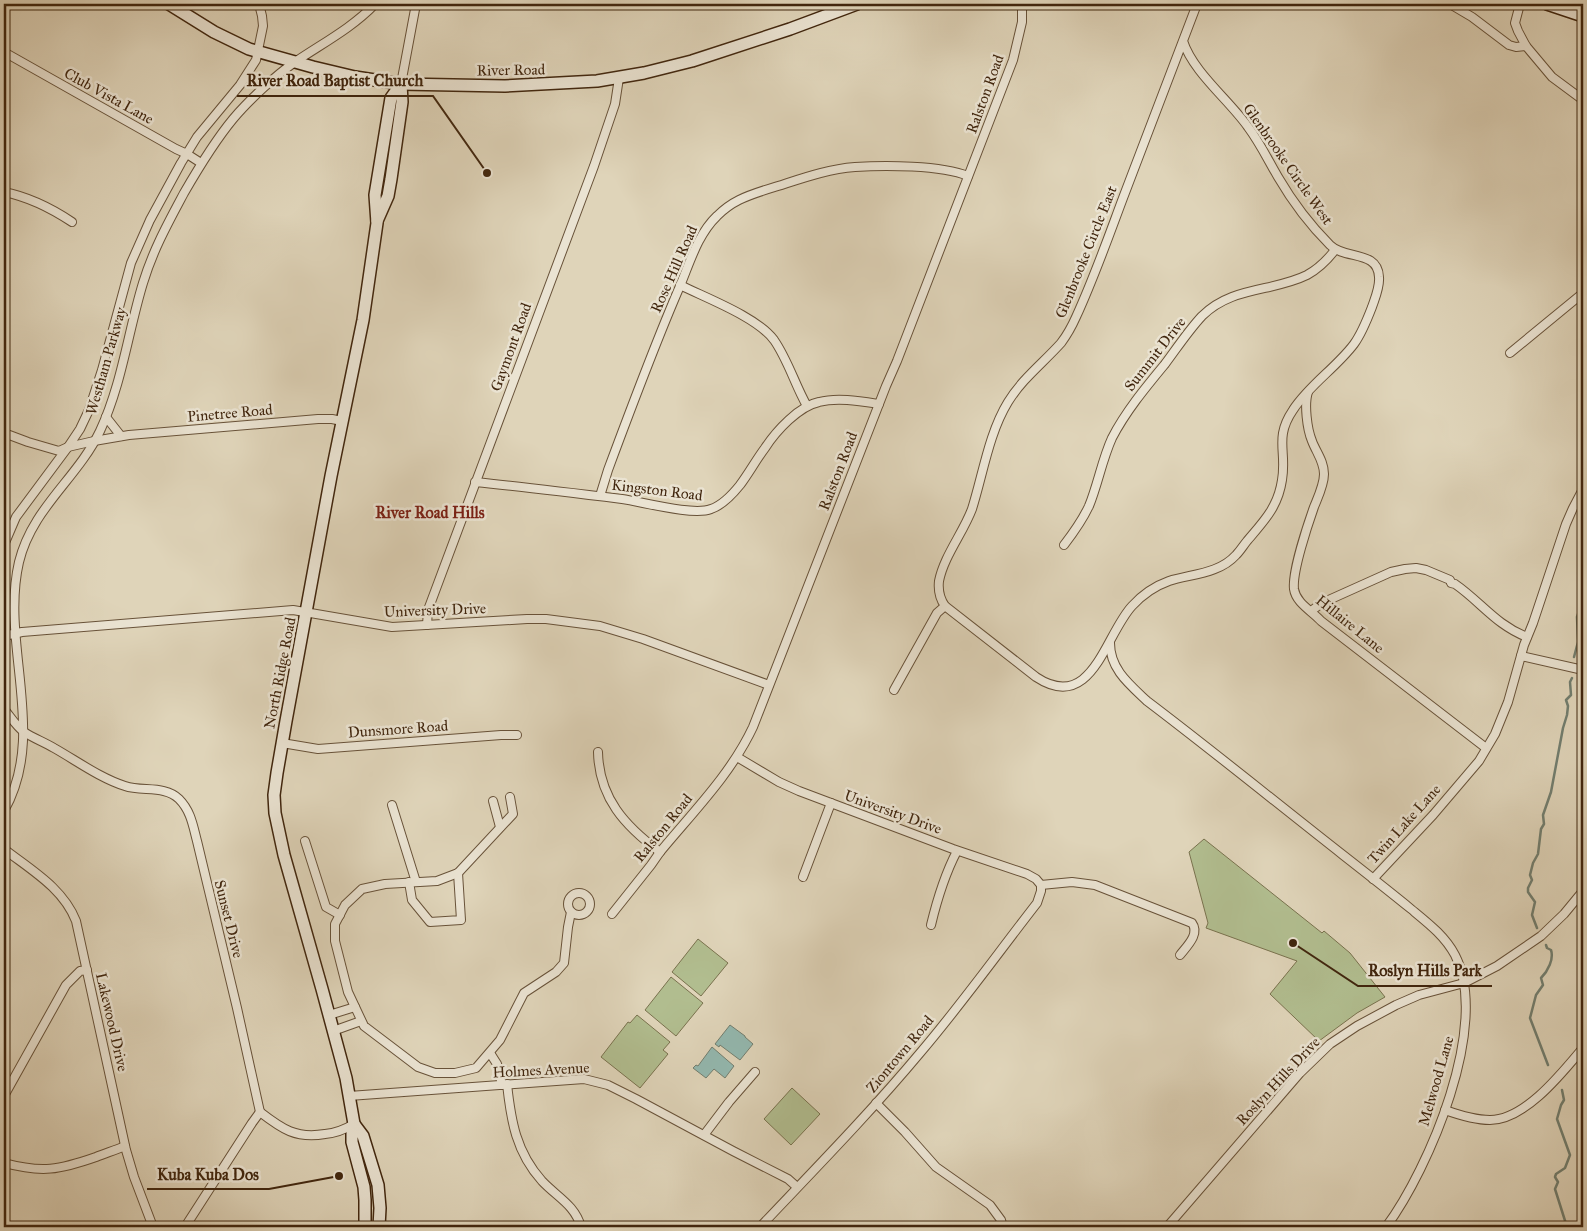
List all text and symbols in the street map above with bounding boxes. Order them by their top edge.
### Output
street label: Ralston Road [962,52,1008,136]
street label: River Road [477,60,546,80]
street label: Club Vista Lane [61,64,157,128]
callout: River Road Baptist Church [237,65,433,96]
text: River Road Baptist Church [247,71,423,91]
street label: Glenbrooke Circle West [1239,100,1337,229]
street label: Glenbrooke Circle East [1051,183,1121,321]
street label: Rose Hill Road [647,222,701,315]
street label: Gaymont Road [487,300,536,394]
street label: Westham Parkway [82,304,130,417]
street label: Summit Drive [1120,313,1190,395]
street label: Pinetree Road [187,400,274,426]
street label: Ralston Road [815,429,861,513]
street label: Kingston Road [610,475,704,505]
district label: River Road Hills [375,503,485,522]
street label: Hillaire Lane [1312,591,1388,657]
street label: University Drive [384,599,486,621]
street label: North Ridge Road [260,615,300,730]
street label: Dunsmore Road [347,716,449,741]
street label: Twin Lake Lane [1364,780,1444,868]
street label: University Drive [842,786,944,838]
street label: Ralston Road [630,790,696,866]
street label: Sunset Drive [211,878,247,960]
callout: Roslyn Hills Park [1358,955,1492,986]
text: Roslyn Hills Park [1368,961,1483,981]
street label: Lakewood Drive [92,971,132,1073]
street label: Ziontown Road [863,1011,938,1096]
street label: Roslyn Hills Drive [1232,1033,1324,1129]
street label: Melwood Lane [1415,1034,1457,1128]
street label: Holmes Avenue [492,1058,590,1082]
callout: Kuba Kuba Dos [147,1158,269,1189]
text: Kuba Kuba Dos [157,1165,259,1184]

